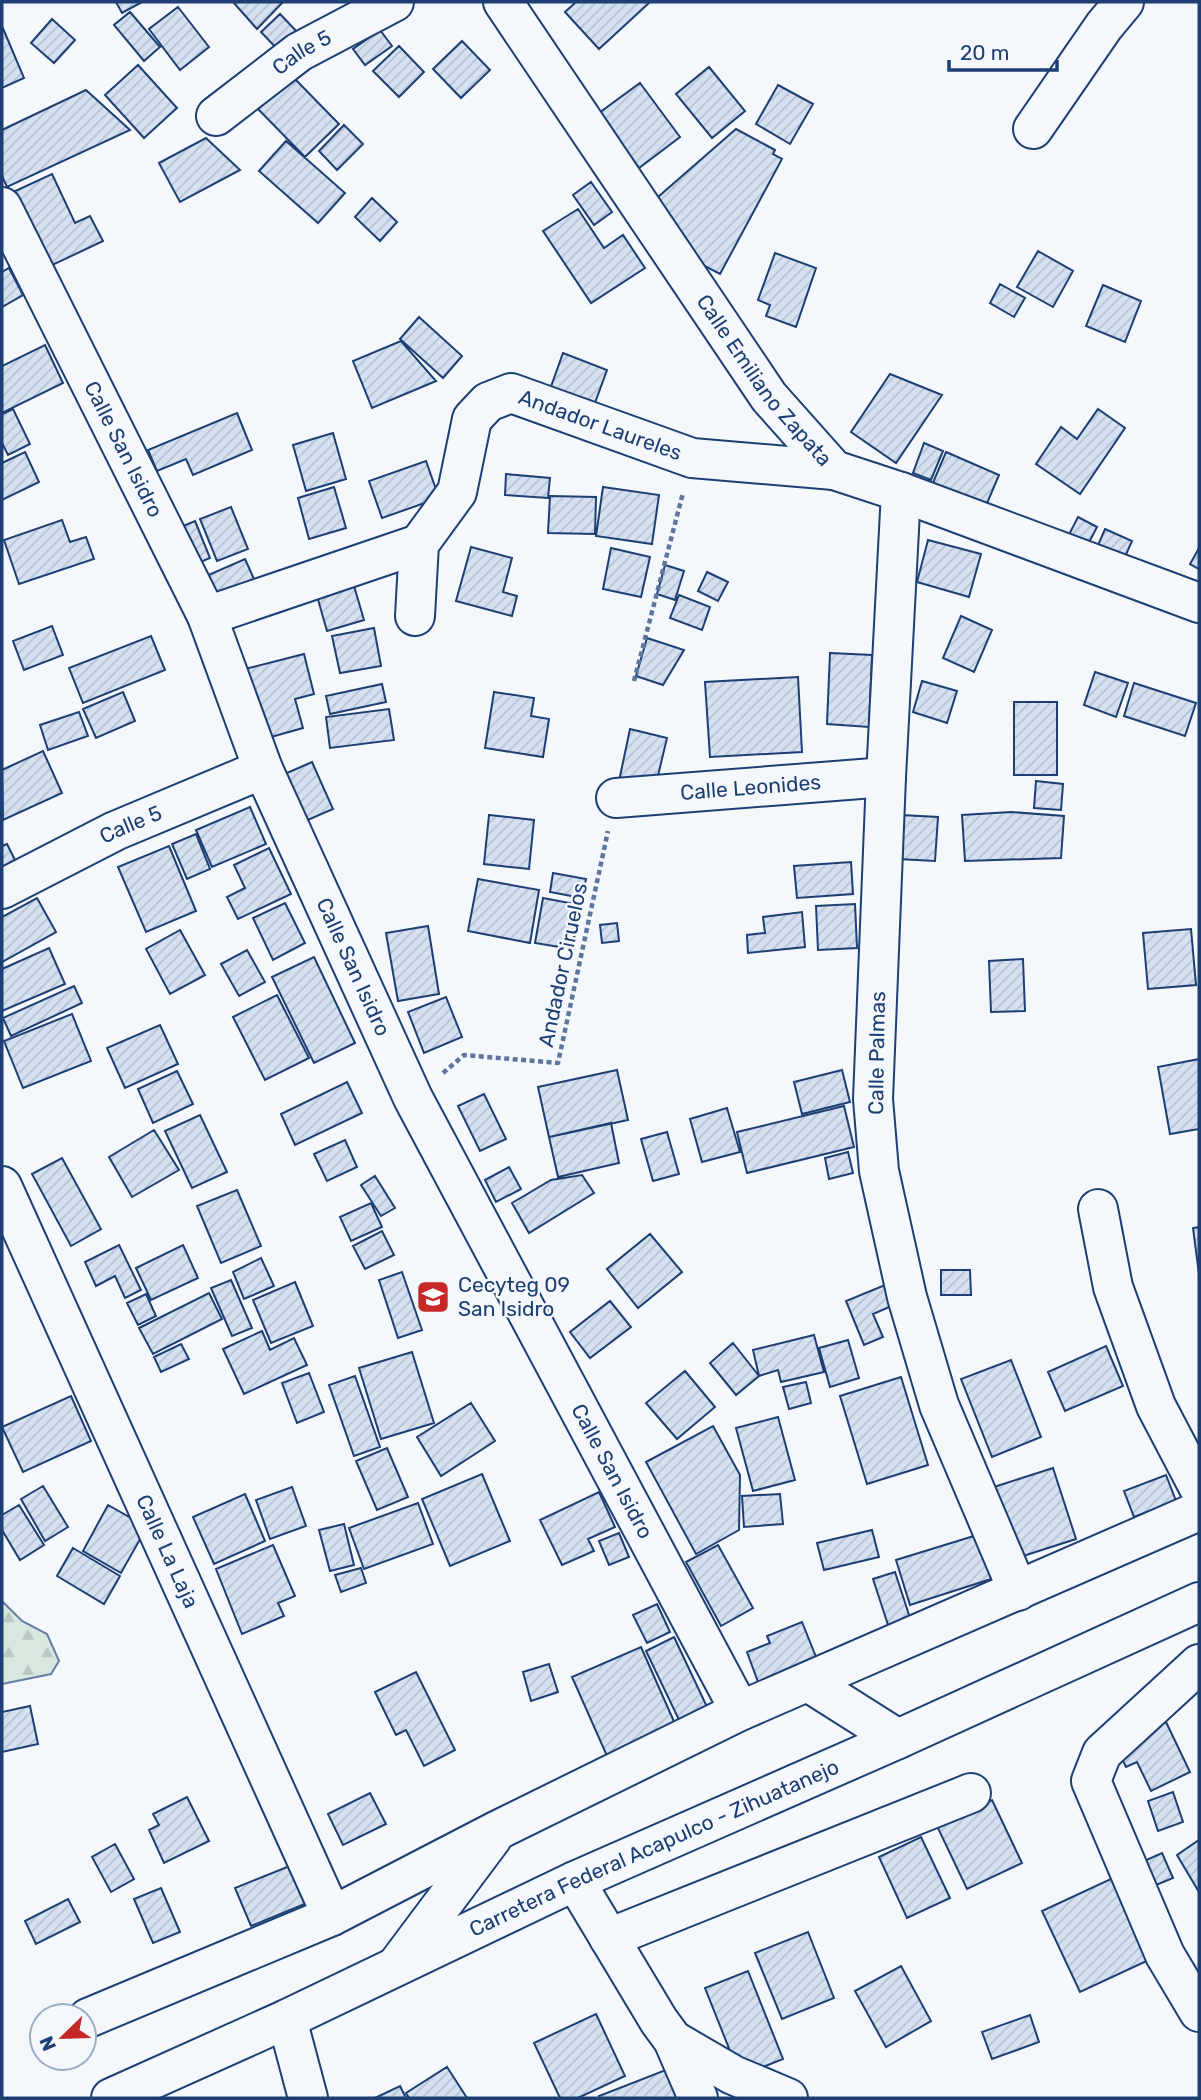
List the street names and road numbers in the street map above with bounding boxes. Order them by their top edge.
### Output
street label: Calle 5 [267,24,335,80]
street label: Calle Emiliano Zapata [692,290,837,471]
street label: Calle San Isidro [79,377,168,521]
street label: Andador Laureles [516,384,685,465]
street label: Calle Leonides [679,769,822,805]
street label: Calle 5 [95,800,165,849]
street label: Andador Ciruelos [533,880,592,1049]
street label: Calle San Isidro [311,894,396,1040]
street label: Calle Palmas [863,991,890,1115]
street label: Calle San Isidro [566,1399,659,1543]
street label: Calle La Laja [131,1491,204,1612]
street label: Carretera Federal Acapulco - Zihuatanejo [465,1754,843,1942]

